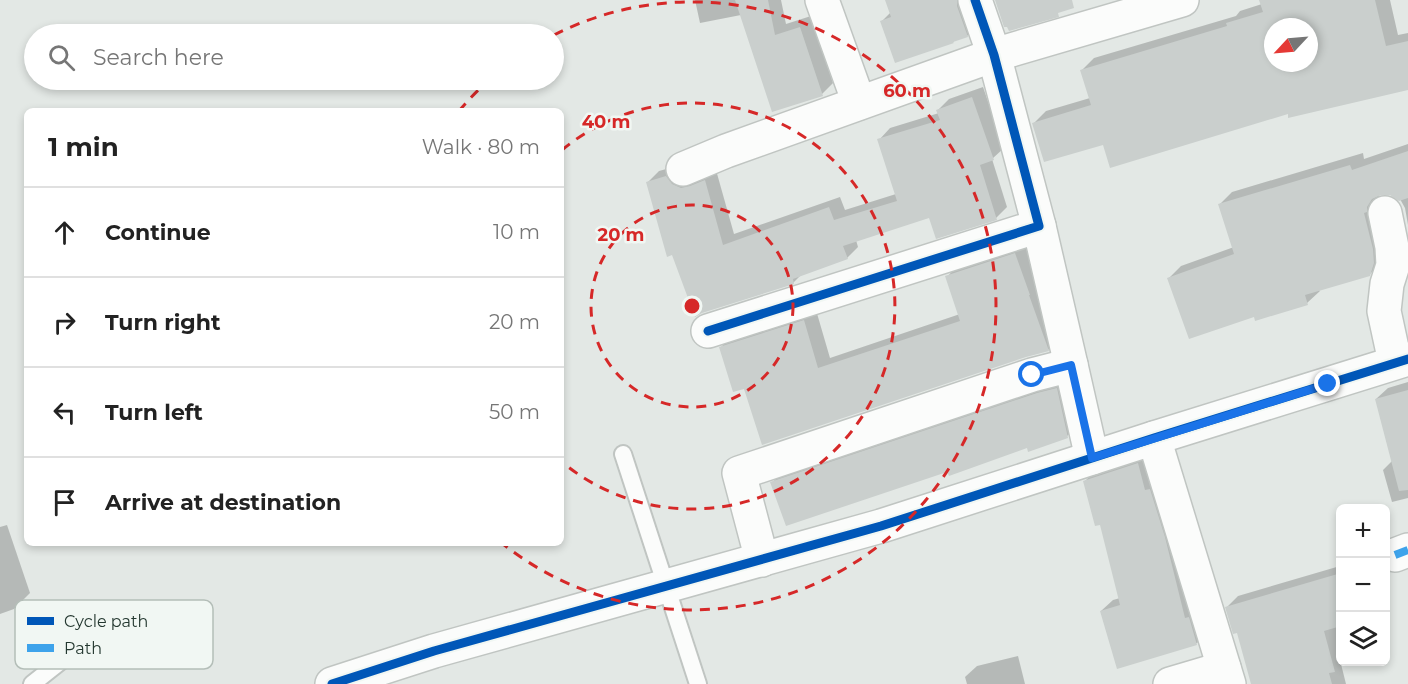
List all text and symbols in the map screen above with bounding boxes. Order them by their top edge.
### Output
north arrow [1264,18,1318,72]
search box [24,24,564,90]
icon: search [45,41,78,74]
text: Search here [93,44,224,71]
text: 60 m [883,80,931,102]
text: 40 m [582,111,630,133]
text: 1 min [48,131,119,163]
text: Walk · 80 m [422,135,540,159]
icon: ahead [48,216,81,249]
text: Continue [105,219,211,246]
text: 10 m [493,220,540,244]
text: 20 m [598,224,644,246]
centre of rings [682,296,702,316]
icon: right [48,306,81,339]
text: Turn right [105,309,220,336]
text: 20 m [489,310,540,334]
route start [1018,361,1044,387]
route end [1314,370,1340,396]
icon: left [48,396,81,429]
text: Turn left [105,399,203,426]
text: 50 m [489,400,540,424]
icon: arrive [48,486,81,519]
text: Arrive at destination [105,489,341,516]
map controls [1336,504,1390,666]
button: + [1336,504,1390,558]
button: − [1336,558,1390,612]
legend [15,600,213,669]
text: Cycle path [64,612,148,631]
button: layers [1336,612,1390,666]
text: Path [64,639,102,658]

